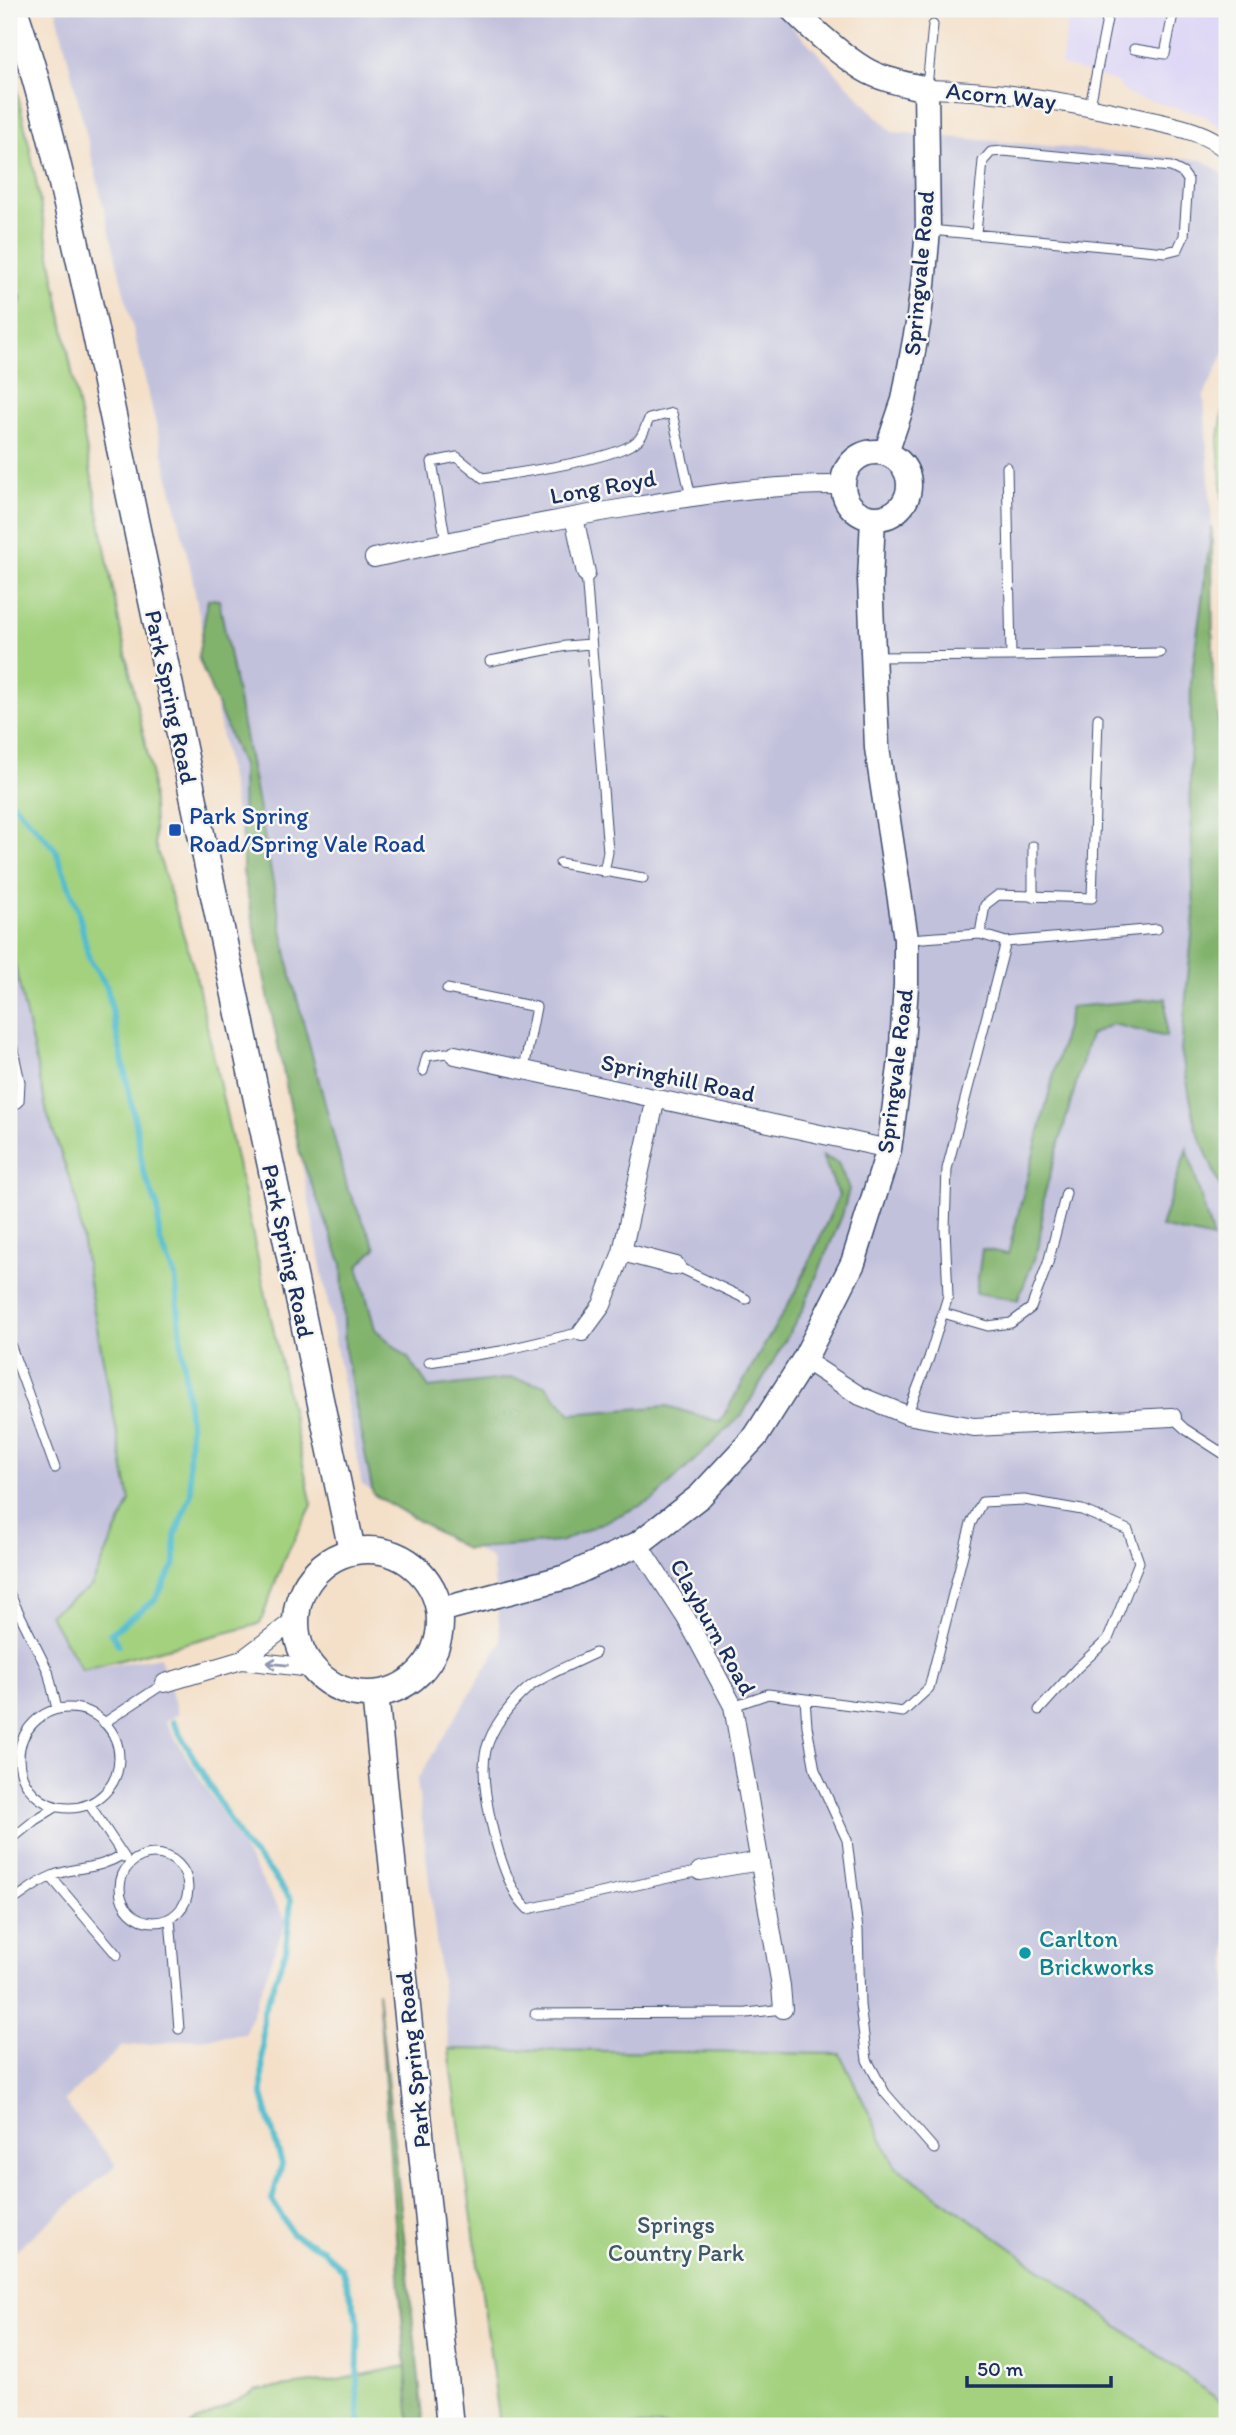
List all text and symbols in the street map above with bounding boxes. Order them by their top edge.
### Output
street label: Acorn Way [945,75,1058,116]
street label: Springvale Road [897,189,940,357]
street label: Long Royd [548,463,658,510]
street label: Park Spring Road [139,607,204,787]
place label: Park Spring Road/Spring Vale Road [189,801,425,858]
marker: Park Spring Road/Spring Vale Road [167,822,183,838]
street label: Springvale Road [870,987,919,1155]
street label: Springhill Road [598,1047,758,1108]
street label: Park Spring Road [256,1161,321,1341]
street label: Clayburn Road [664,1553,763,1700]
one-way arrow [266,1657,289,1670]
place label: Carlton Brickworks [1039,1924,1154,1981]
marker: Carlton Brickworks [1017,1945,1033,1961]
street label: Park Spring Road [389,1970,436,2150]
park label: Springs Country Park [608,2210,745,2267]
scale bar [967,2344,1110,2388]
text: 50 m [977,2356,1024,2381]

